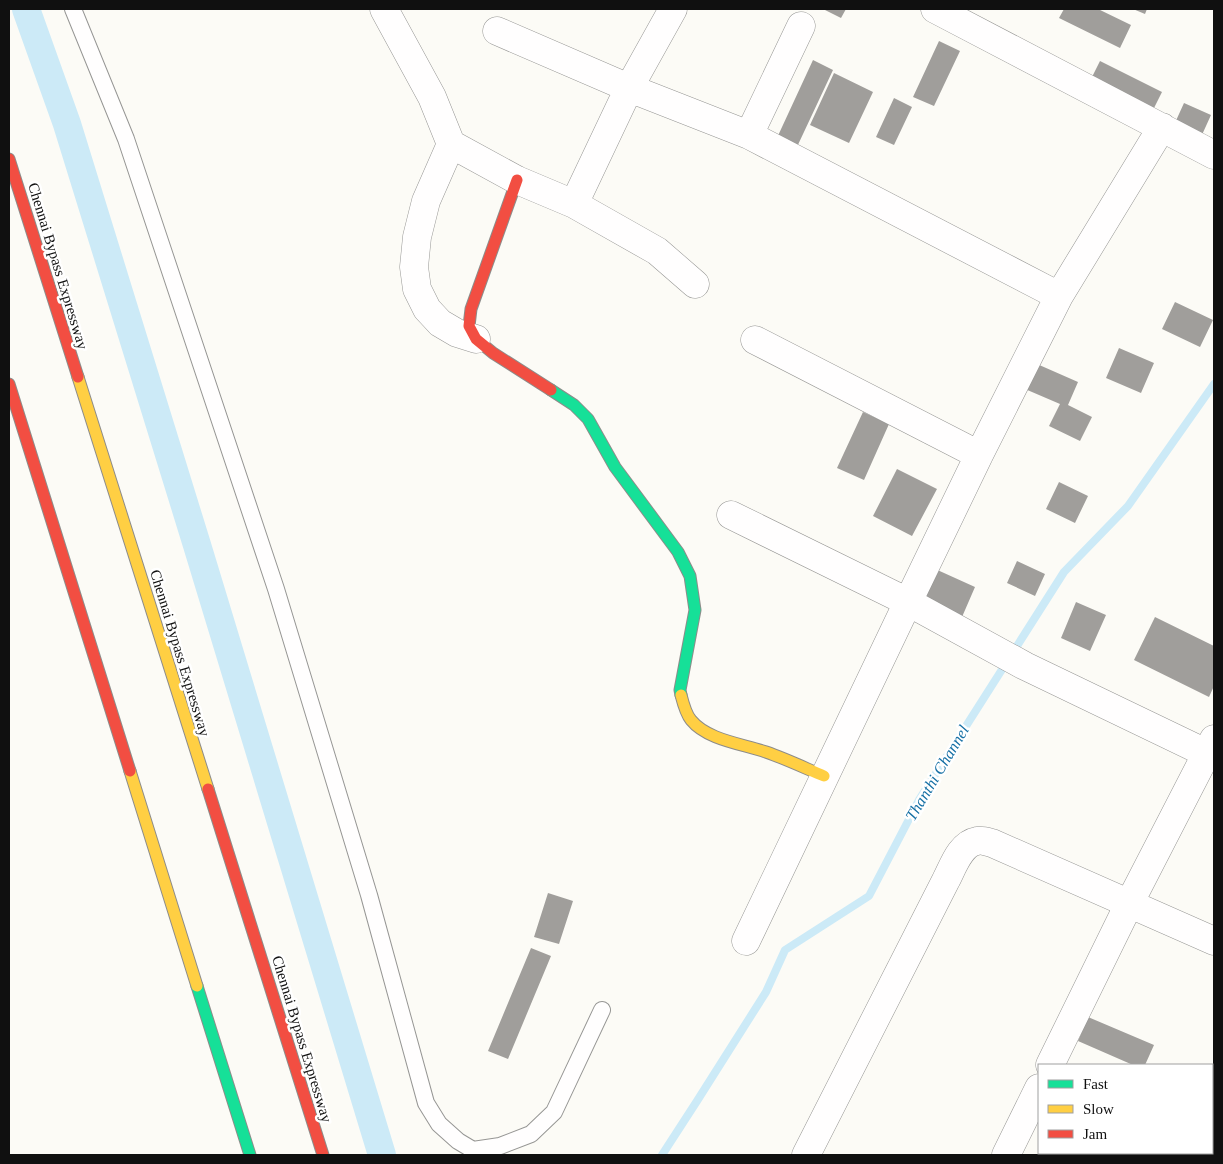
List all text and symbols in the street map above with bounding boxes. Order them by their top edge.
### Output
street label: Chennai Bypass Expressway [25,181,91,352]
street label: Chennai Bypass Expressway [147,568,213,739]
water label: Thanthi Channel [902,722,972,824]
street label: Chennai Bypass Expressway [269,954,335,1125]
legend [1038,1064,1213,1154]
text: Fast [1083,1076,1109,1092]
text: Slow [1083,1101,1114,1117]
text: Jam [1083,1126,1107,1142]

